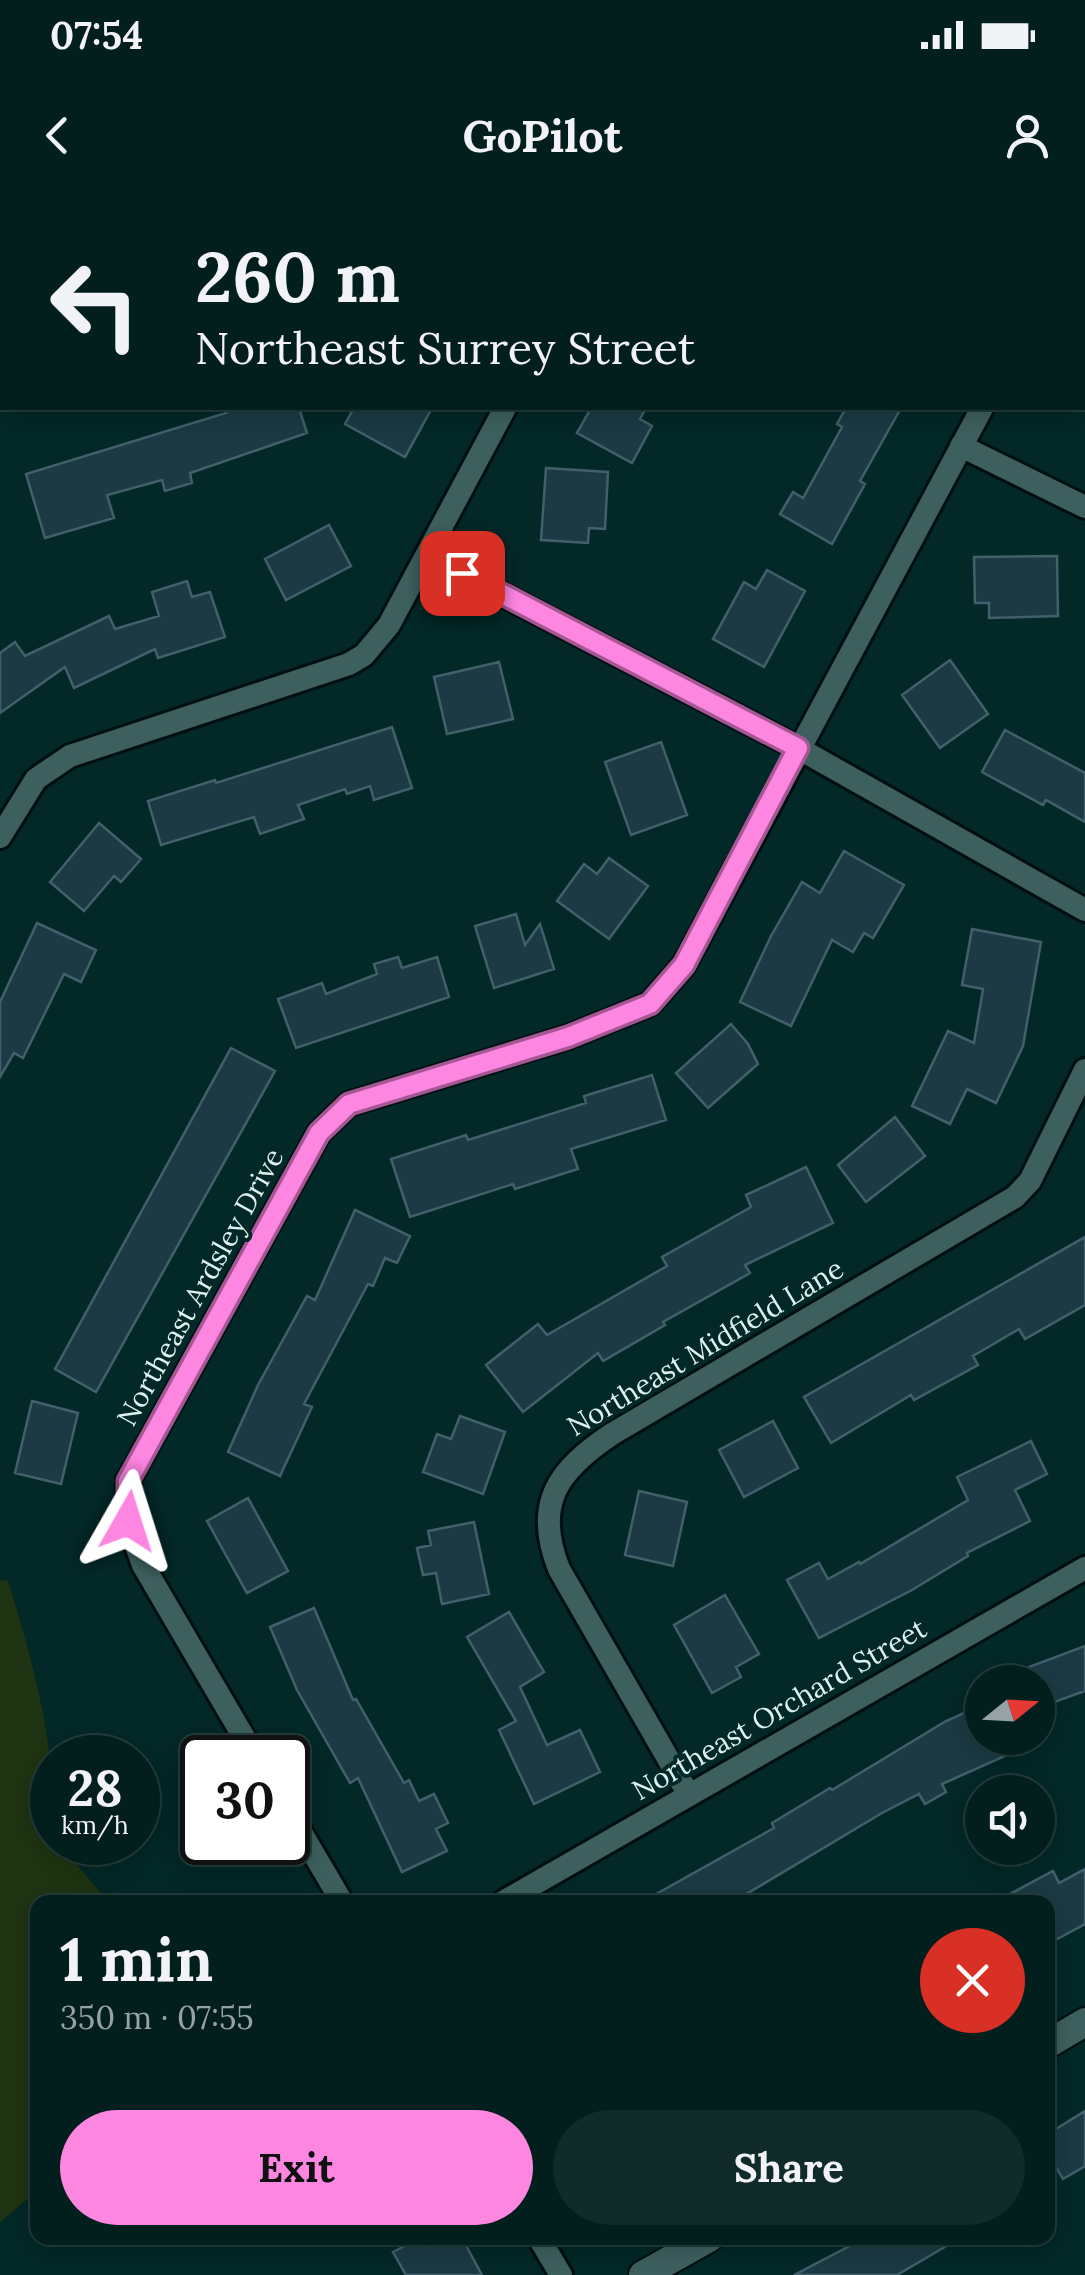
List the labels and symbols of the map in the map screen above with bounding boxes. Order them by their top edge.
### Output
pin [420,531,505,616]
street label: Northeast Ardsley Drive [109,1142,291,1432]
street label: Northeast Midfield Lane [560,1250,850,1444]
position arrow [76,1469,180,1573]
street label: Northeast Orchard Street [625,1610,933,1808]
north arrow [965,1665,1055,1755]
speed limit sign: 30 [180,1735,310,1865]

